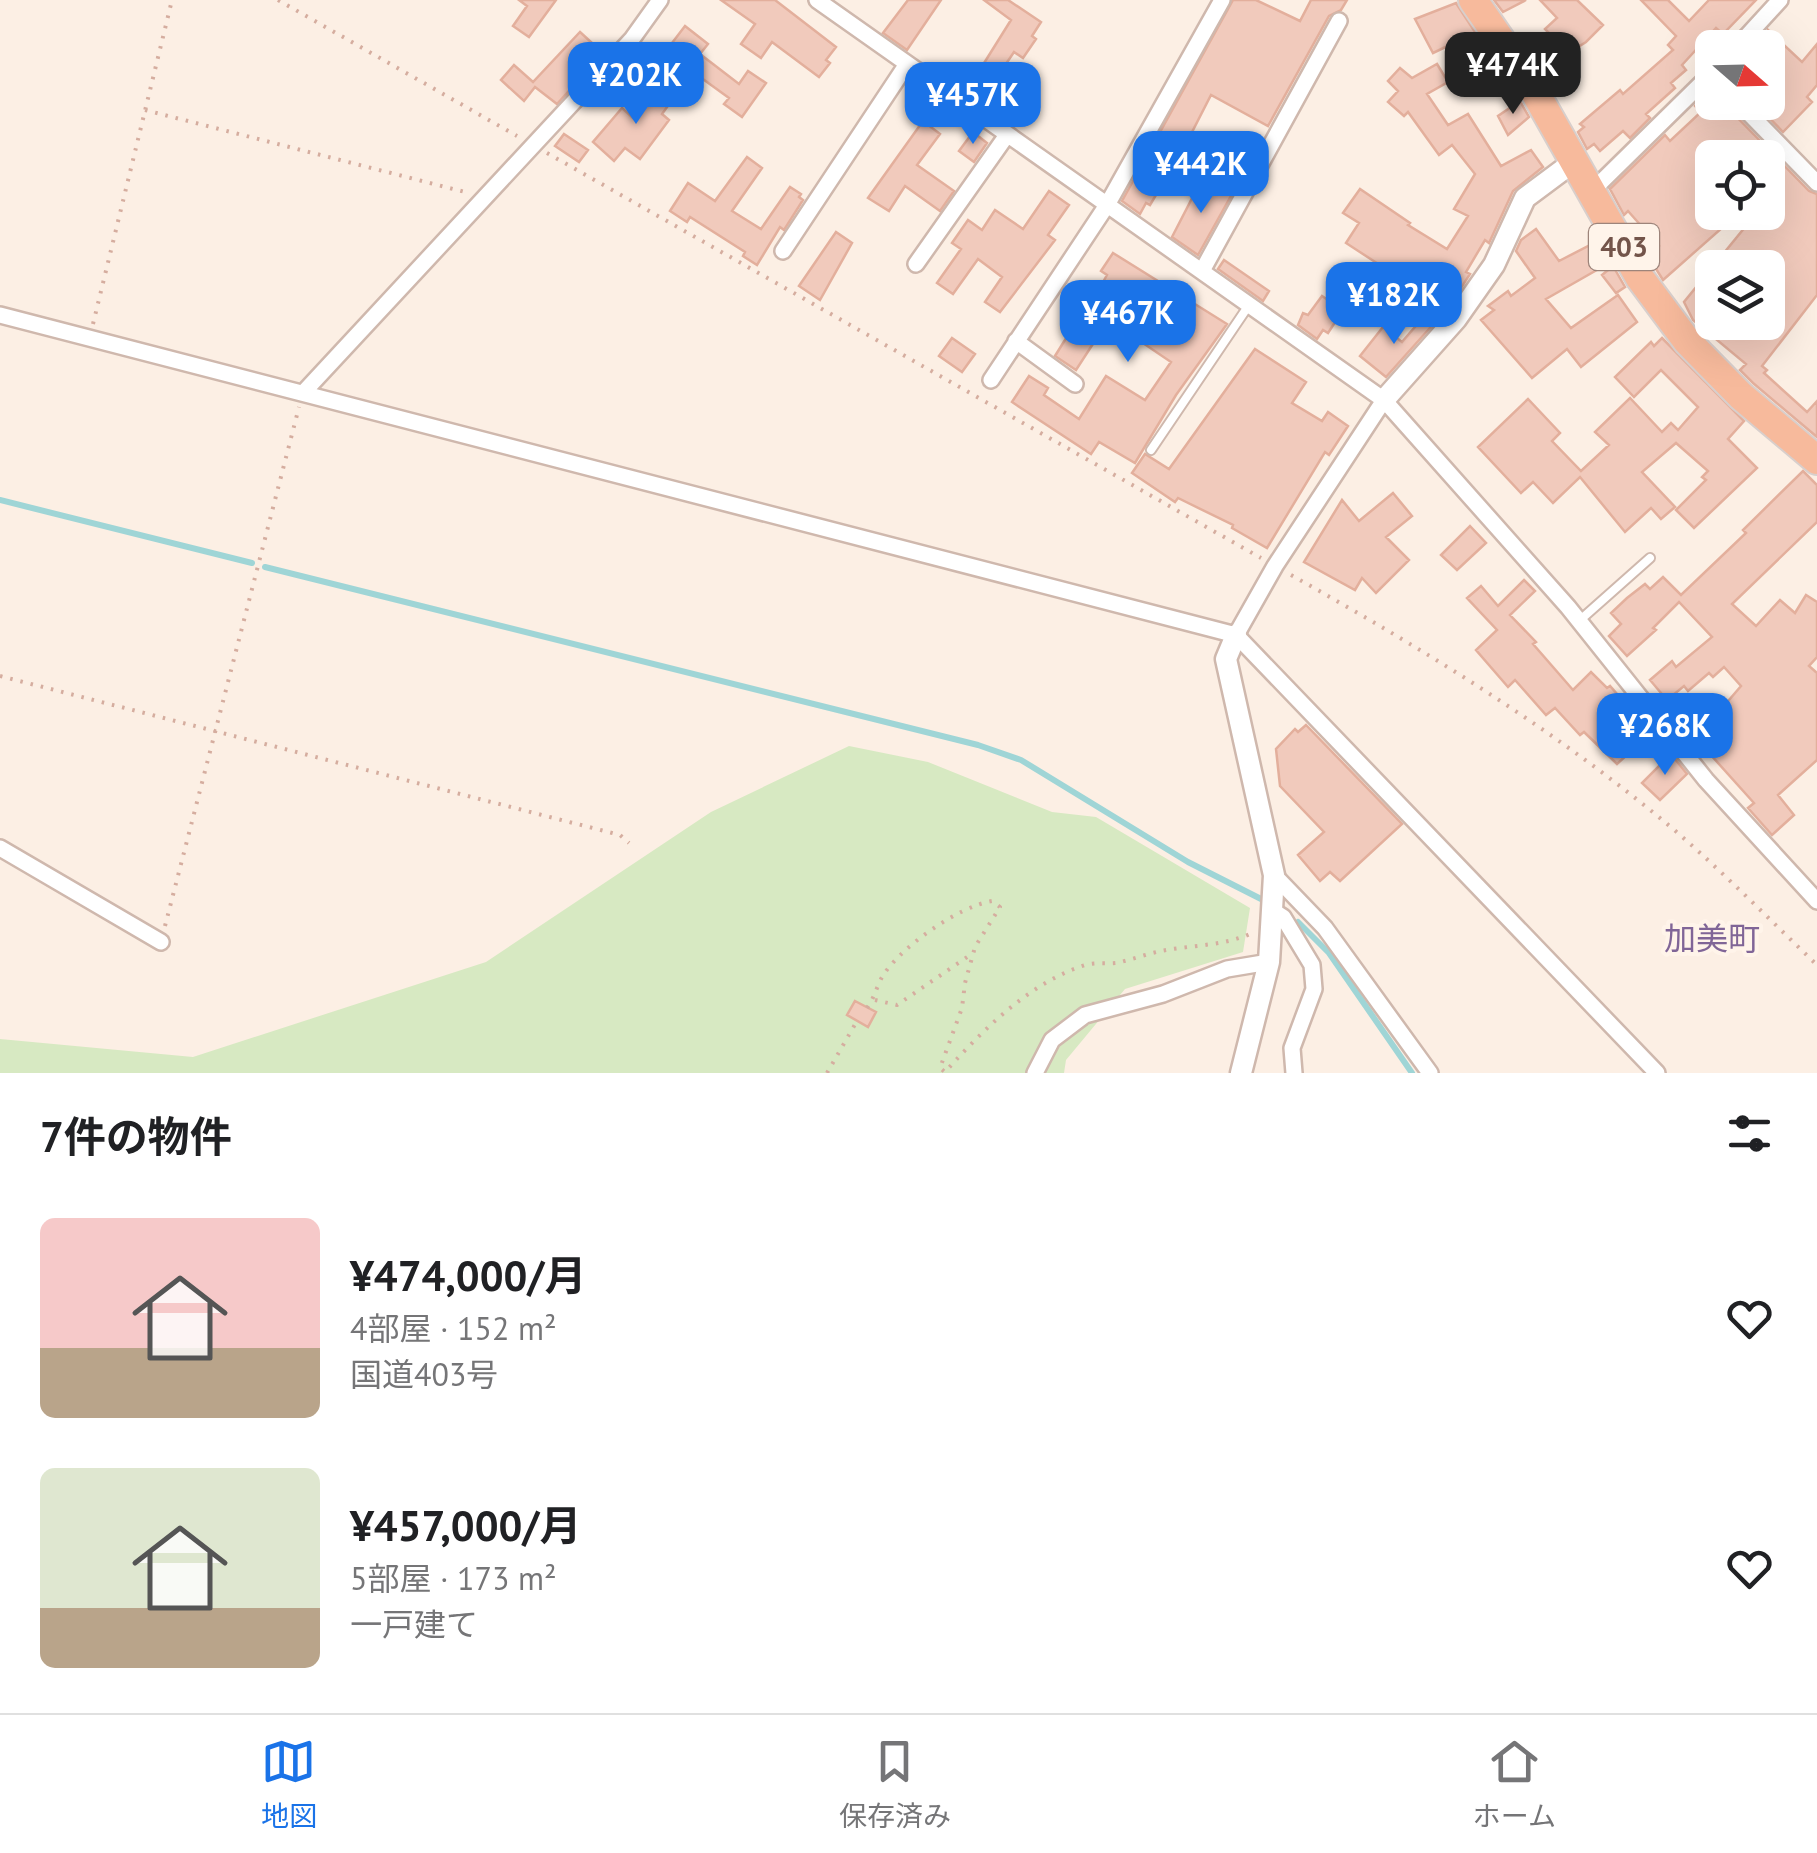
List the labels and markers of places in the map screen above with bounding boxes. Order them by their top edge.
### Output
pin: ¥474K [1443,32,1583,117]
pin: ¥202K [566,42,706,127]
pin: ¥457K [903,62,1043,147]
pin: ¥442K [1131,131,1271,216]
pin: ¥182K [1324,262,1464,347]
pin: ¥467K [1058,280,1198,365]
pin: ¥268K [1595,693,1735,778]

